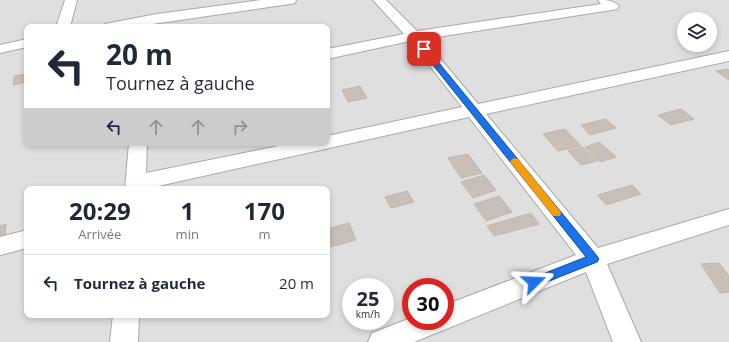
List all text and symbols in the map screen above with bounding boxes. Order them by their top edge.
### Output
map controls [677,12,717,52]
button: layers [677,12,717,52]
pin [407,32,441,66]
text: 20 m [106,35,173,73]
icon: arrive [413,38,435,60]
icon: left [40,40,92,92]
text: Tournez à gauche [106,71,255,95]
icon: left [103,116,125,138]
icon: ahead [145,116,167,138]
icon: ahead [187,116,209,138]
icon: right [229,116,251,138]
text: 20:29 [69,194,131,227]
text: 1 [180,194,194,227]
text: 170 [244,194,285,227]
text: Arrivée [78,225,121,243]
text: min [176,225,199,243]
text: m [258,225,270,243]
position arrow [513,261,555,303]
icon: left [40,272,62,294]
text: Tournez à gauche [74,273,205,293]
text: 20 m [279,273,314,293]
speed limit sign: 30 [402,278,454,330]
text: 25 [357,285,379,312]
text: km/h [356,307,380,321]

